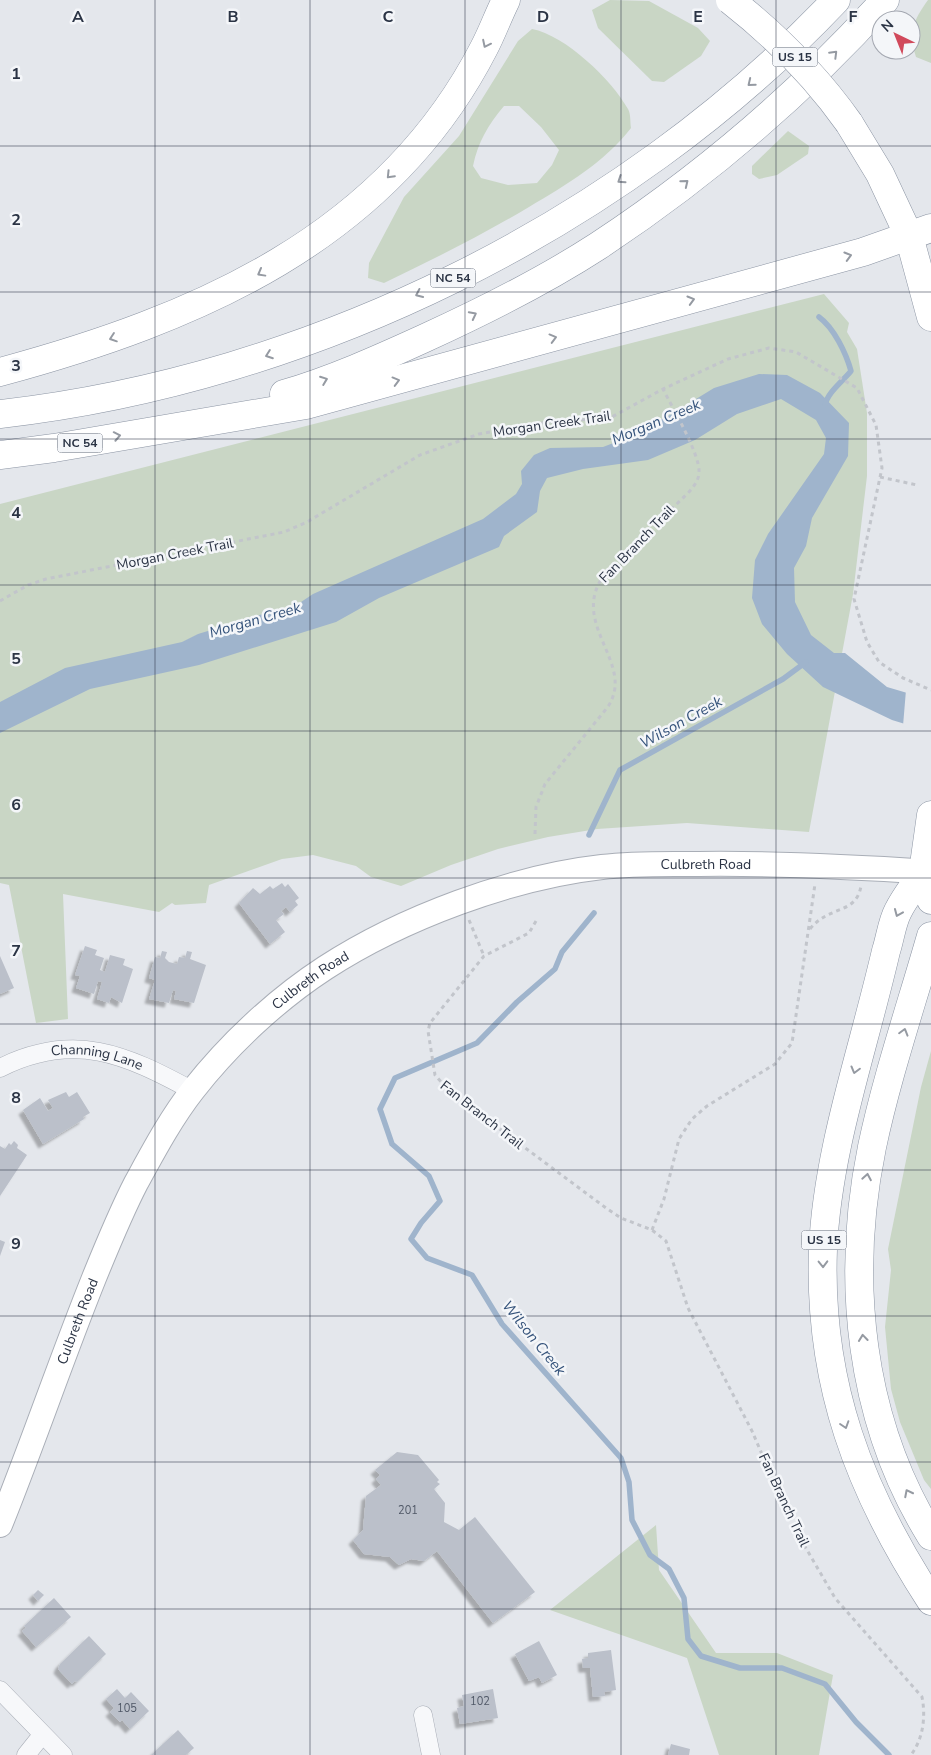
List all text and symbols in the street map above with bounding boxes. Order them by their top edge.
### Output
text: A [72,6,84,28]
text: B [227,6,239,28]
text: C [383,6,394,28]
text: D [537,6,549,28]
text: E [693,6,703,28]
text: F [849,6,858,28]
north arrow [871,10,921,60]
text: N [877,15,898,36]
one-way arrow [482,39,492,48]
road number: US 15 [772,48,818,66]
one-way arrow [828,51,837,60]
text: 1 [11,63,21,85]
one-way arrow [748,77,757,86]
one-way arrow [387,169,396,178]
one-way arrow [617,174,627,183]
one-way arrow [679,181,688,189]
text: 2 [11,209,21,231]
one-way arrow [843,252,851,262]
one-way arrow [258,267,267,277]
road number: NC 54 [430,268,476,288]
one-way arrow [415,288,424,298]
one-way arrow [687,296,695,306]
one-way arrow [468,311,477,321]
one-way arrow [109,332,117,342]
one-way arrow [548,334,556,344]
one-way arrow [265,349,273,359]
text: 3 [11,355,21,377]
one-way arrow [319,376,328,386]
one-way arrow [392,376,401,387]
water label: Morgan Creek [609,394,704,450]
street label: Morgan Creek Trail [492,406,613,442]
one-way arrow [113,432,122,442]
road number: NC 54 [58,433,102,452]
street label: Fan Branch Trail [595,500,680,587]
text: 4 [11,502,21,524]
street label: Morgan Creek Trail [115,533,236,575]
water label: Morgan Creek [207,597,304,643]
text: 5 [11,648,21,670]
water label: Wilson Creek [636,691,726,753]
text: 6 [11,794,21,816]
street label: Culbreth Road [660,854,751,874]
one-way arrow [893,908,904,917]
text: 7 [11,940,21,962]
street label: Culbreth Road [267,946,352,1014]
one-way arrow [898,1028,908,1037]
street label: Channing Lane [50,1040,146,1074]
one-way arrow [850,1065,861,1074]
street label: Fan Branch Trail [436,1076,528,1154]
text: 8 [11,1087,21,1109]
one-way arrow [861,1172,872,1181]
road number: US 15 [802,1230,846,1250]
text: 9 [11,1233,21,1255]
one-way arrow [818,1261,828,1269]
street label: Culbreth Road [52,1275,103,1367]
water label: Wilson Creek [498,1296,571,1380]
one-way arrow [858,1334,869,1342]
one-way arrow [839,1420,849,1428]
street label: Fan Branch Trail [754,1450,814,1551]
one-way arrow [904,1490,914,1499]
house number: 201 [398,1503,418,1518]
house number: 102 [470,1694,490,1709]
house number: 105 [117,1701,137,1716]

